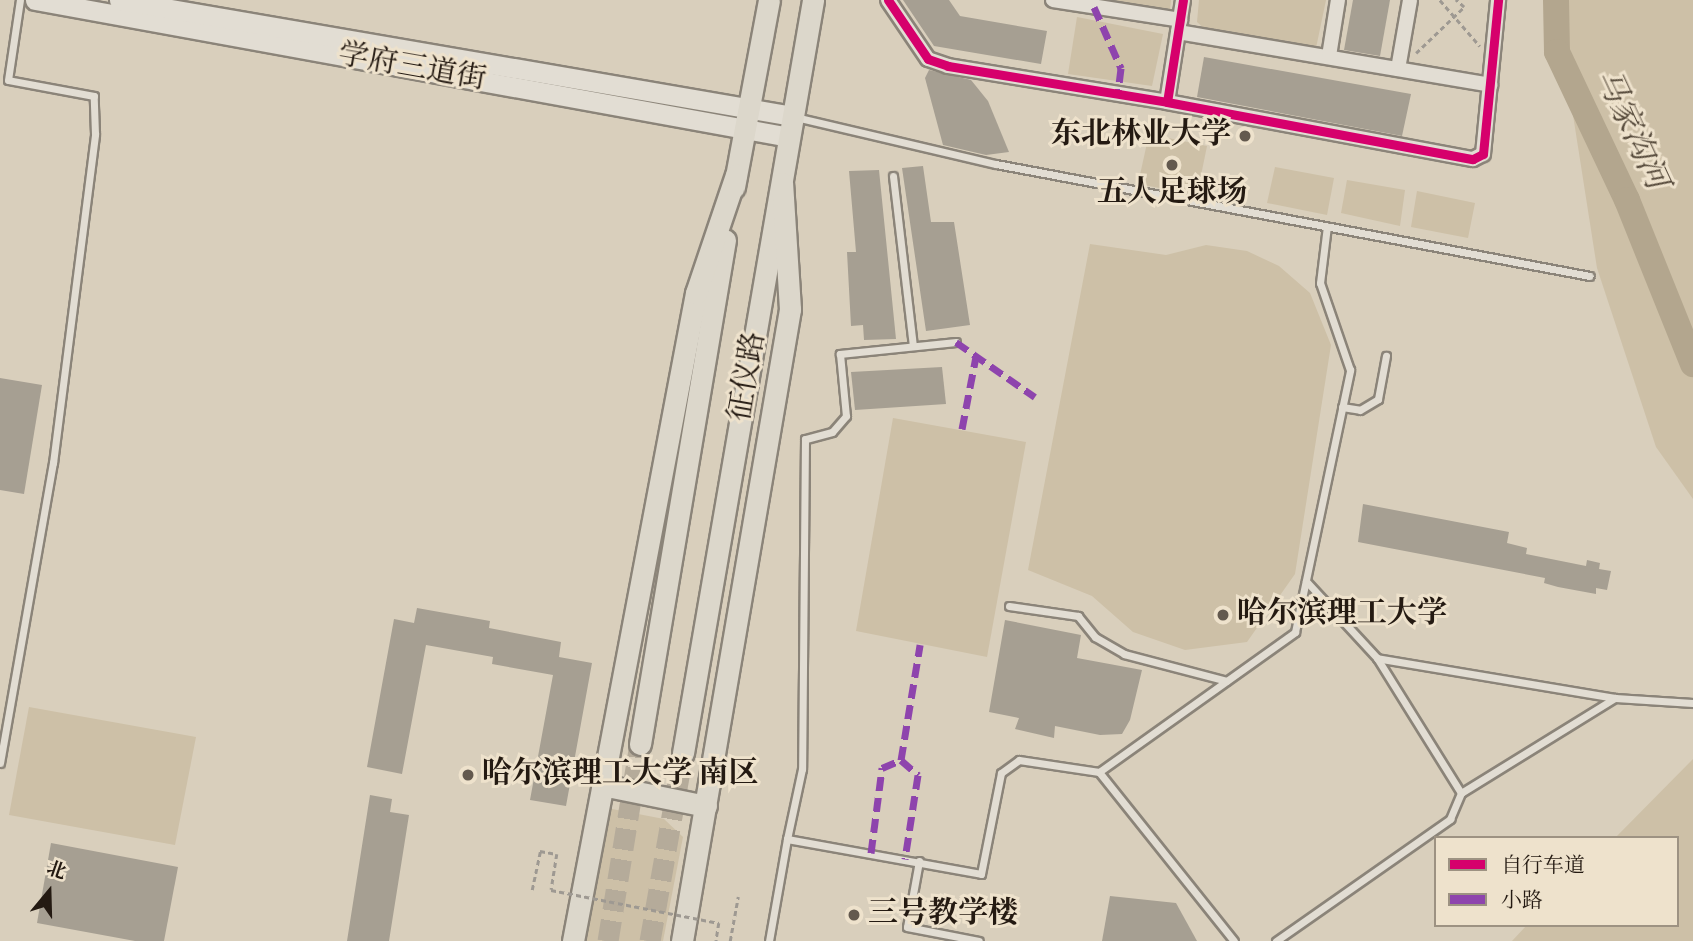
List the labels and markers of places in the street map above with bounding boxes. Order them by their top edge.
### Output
place label: 东北林业大学 [1051,118,1231,154]
marker: 东北林业大学 [1237,128,1253,144]
marker: 五人足球场 [1164,157,1180,173]
place label: 五人足球场 [1097,176,1247,212]
place label: 哈尔滨理工大学 [1237,597,1447,633]
marker: 哈尔滨理工大学 [1215,607,1231,623]
place label: 哈尔滨理工大学 南区 [482,757,758,793]
marker: 哈尔滨理工大学 南区 [460,767,476,783]
place label: 三号教学楼 [868,897,1018,933]
marker: 三号教学楼 [846,907,862,923]

